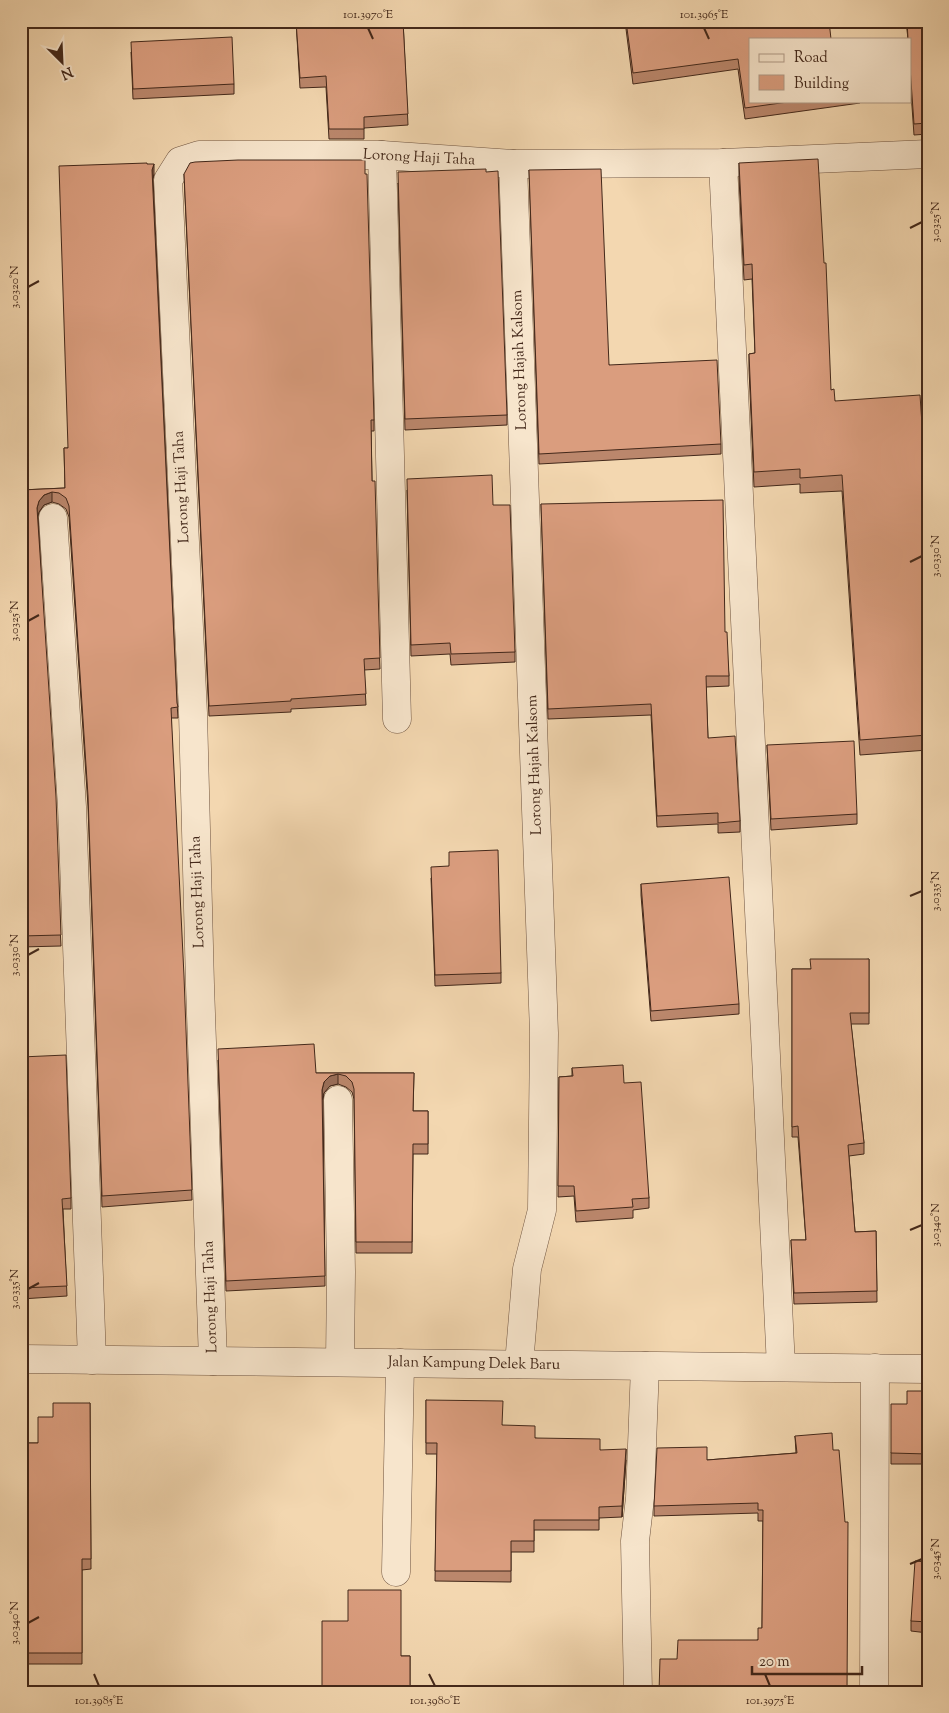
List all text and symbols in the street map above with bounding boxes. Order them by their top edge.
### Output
text: 101.3970°E [343,6,394,24]
text: 101.3965°E [680,6,729,24]
north arrow [38,38,88,88]
legend [749,38,912,102]
text: Road [794,48,828,69]
text: N [57,61,76,83]
text: Building [794,74,849,95]
street label: Lorong Haji Taha [362,145,476,171]
text: 3.0325°N [927,201,945,243]
text: 3.0320°N [6,265,24,309]
street label: Lorong Hajah Kalsom [507,289,533,431]
street label: Lorong Haji Taha [169,430,195,544]
text: 3.0330°N [927,534,945,577]
text: 3.0325°N [6,600,24,642]
street label: Lorong Hajah Kalsom [522,694,548,836]
street label: Lorong Haji Taha [186,835,210,949]
text: 3.0335°N [927,870,945,911]
text: 3.0330°N [6,933,24,976]
text: 3.0340°N [927,1203,945,1247]
street label: Lorong Haji Taha [199,1240,223,1354]
text: 3.0335°N [6,1268,24,1309]
street label: Jalan Kampung Delek Baru [387,1352,561,1376]
text: 3.0345°N [927,1538,945,1580]
text: 3.0340°N [6,1601,24,1645]
scale bar [752,1643,862,1675]
text: 20 m [759,1652,790,1673]
text: 101.3985°E [75,1692,124,1710]
text: 101.3980°E [410,1692,461,1710]
text: 101.3975°E [746,1692,795,1710]

